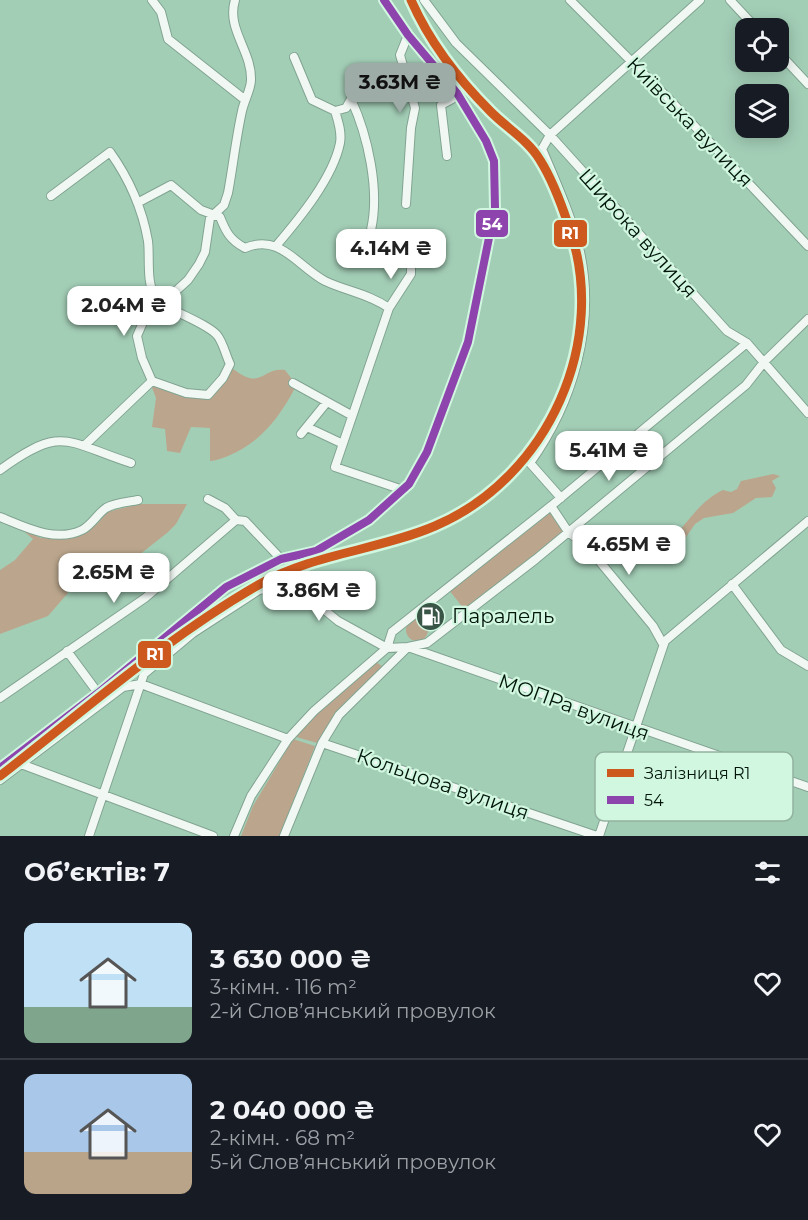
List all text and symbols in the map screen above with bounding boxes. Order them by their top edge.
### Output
map controls [735,18,789,138]
button: locate [735,18,789,72]
street label: Київська вулиця [622,52,758,192]
pin: 3.63M ₴ [345,63,455,114]
text: 3.63M ₴ [359,70,441,94]
button: layers [735,84,789,138]
street label: Широка вулиця [574,163,702,303]
line badge: 54 [475,209,509,238]
text: 54 [482,215,502,234]
line badge: R1 [553,219,588,248]
text: R1 [561,224,579,243]
pin: 4.14M ₴ [336,229,446,280]
text: 4.14M ₴ [350,236,432,260]
pin: 2.04M ₴ [69,286,179,337]
text: 2.04M ₴ [81,293,167,317]
pin: 5.41M ₴ [554,431,664,482]
text: 5.41M ₴ [569,438,649,462]
pin: 4.65M ₴ [574,525,684,576]
text: 4.65M ₴ [586,532,672,556]
pin: 2.65M ₴ [59,553,169,604]
text: 2.65M ₴ [73,560,155,584]
pin: 3.86M ₴ [264,571,374,622]
text: 3.86M ₴ [277,578,361,602]
fuel station icon: Паралель [415,600,447,632]
place label: Паралель [452,604,554,628]
line badge: R1 [137,640,172,669]
text: R1 [146,645,164,664]
street label: МОПРа вулиця [495,669,653,745]
street label: Кольцова вулиця [354,743,532,825]
legend [595,752,793,821]
text: Залізниця R1 [644,764,750,783]
text: 54 [644,791,664,810]
text: Об’єктів: 7 [24,856,170,888]
icon: filters [751,856,784,889]
text: 3 630 000 ₴ [210,943,372,975]
icon: home [72,947,144,1019]
icon: heart [751,967,784,1000]
text: 3-кімн. · 116 m² [210,975,357,999]
text: 2-й Слов’янський провулок [210,999,496,1023]
text: 2 040 000 ₴ [210,1094,375,1126]
icon: home [72,1098,144,1170]
icon: heart [751,1118,784,1151]
text: 2-кімн. · 68 m² [210,1126,355,1150]
text: 5-й Слов’янський провулок [210,1150,496,1174]

